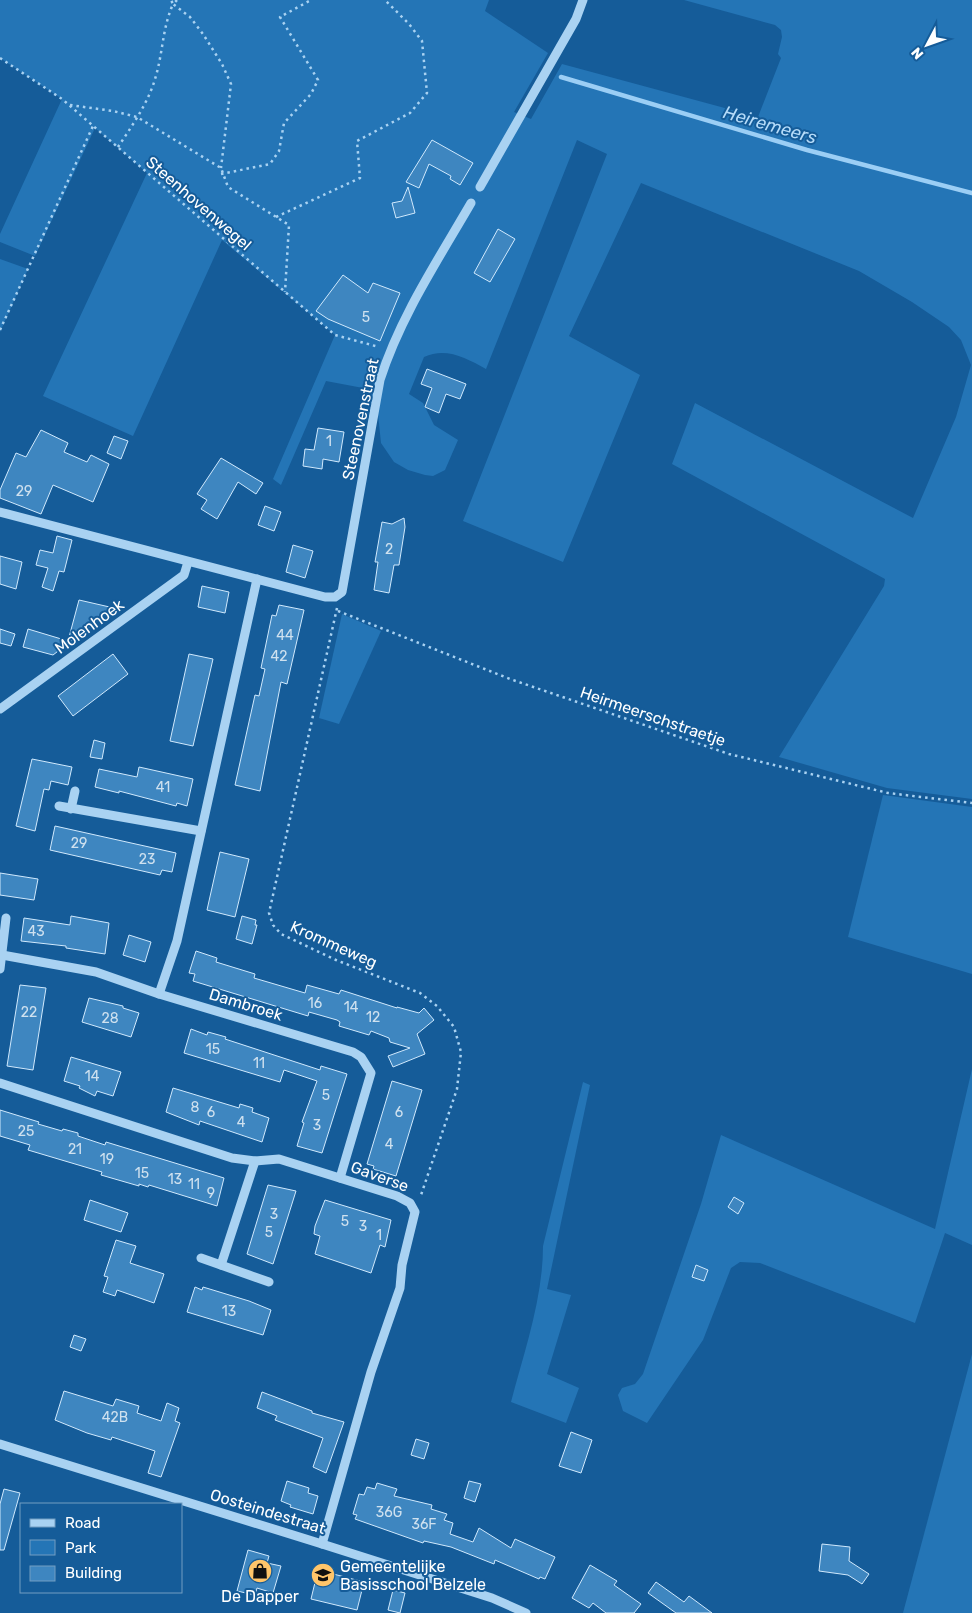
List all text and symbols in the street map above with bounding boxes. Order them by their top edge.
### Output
north arrow [902,20,952,70]
text: N [908,44,927,63]
water label: Heiremeers [721,101,819,149]
street label: Steenhovenwegel [142,152,255,254]
house number: 5 [362,309,370,326]
street label: Steenovenstraat [338,356,383,482]
house number: 1 [326,433,332,450]
house number: 29 [16,483,32,500]
house number: 2 [385,541,393,558]
street label: Molenhoek [51,595,128,658]
house number: 44 [276,627,294,644]
house number: 42 [271,648,287,665]
street label: Heirmeerschstraetje [578,683,728,750]
house number: 41 [156,779,170,796]
house number: 29 [71,835,87,852]
house number: 23 [139,851,155,868]
street label: Krommeweg [287,917,380,972]
house number: 43 [27,923,45,940]
street label: Dambroek [207,984,286,1025]
house number: 16 [308,995,322,1012]
house number: 14 [344,999,359,1016]
house number: 22 [21,1004,37,1021]
house number: 12 [366,1009,380,1026]
house number: 28 [101,1010,119,1027]
house number: 15 [206,1041,220,1058]
house number: 11 [253,1055,265,1072]
house number: 14 [85,1068,100,1085]
house number: 5 [322,1087,330,1104]
house number: 8 [191,1099,200,1116]
house number: 6 [207,1104,215,1121]
house number: 6 [395,1104,403,1121]
house number: 4 [237,1114,246,1131]
house number: 3 [313,1117,321,1134]
house number: 25 [18,1123,34,1140]
house number: 4 [385,1136,394,1153]
house number: 21 [68,1141,82,1158]
house number: 19 [100,1151,114,1168]
street label: Gaverse [348,1157,411,1196]
house number: 15 [135,1165,149,1182]
house number: 13 [168,1171,182,1188]
house number: 11 [188,1176,200,1193]
house number: 9 [207,1185,215,1202]
house number: 3 [270,1206,278,1223]
house number: 5 [341,1213,349,1230]
house number: 3 [359,1218,367,1235]
house number: 5 [265,1224,273,1241]
house number: 1 [376,1227,382,1244]
house number: 13 [222,1303,236,1320]
house number: 42B [102,1409,128,1426]
street label: Oosteindestraat [208,1485,328,1538]
legend [20,1503,182,1593]
house number: 36G [376,1504,402,1521]
text: Road [65,1514,101,1532]
house number: 36F [411,1516,437,1533]
text: Park [65,1539,96,1557]
place label: Gemeentelijke Basisschool Belzele [340,1557,486,1594]
shop icon: De Dapper [247,1558,273,1584]
school or university icon: Gemeentelijke Basisschool Belzele [310,1562,336,1588]
text: Building [65,1564,122,1582]
place label: De Dapper [221,1587,299,1606]

